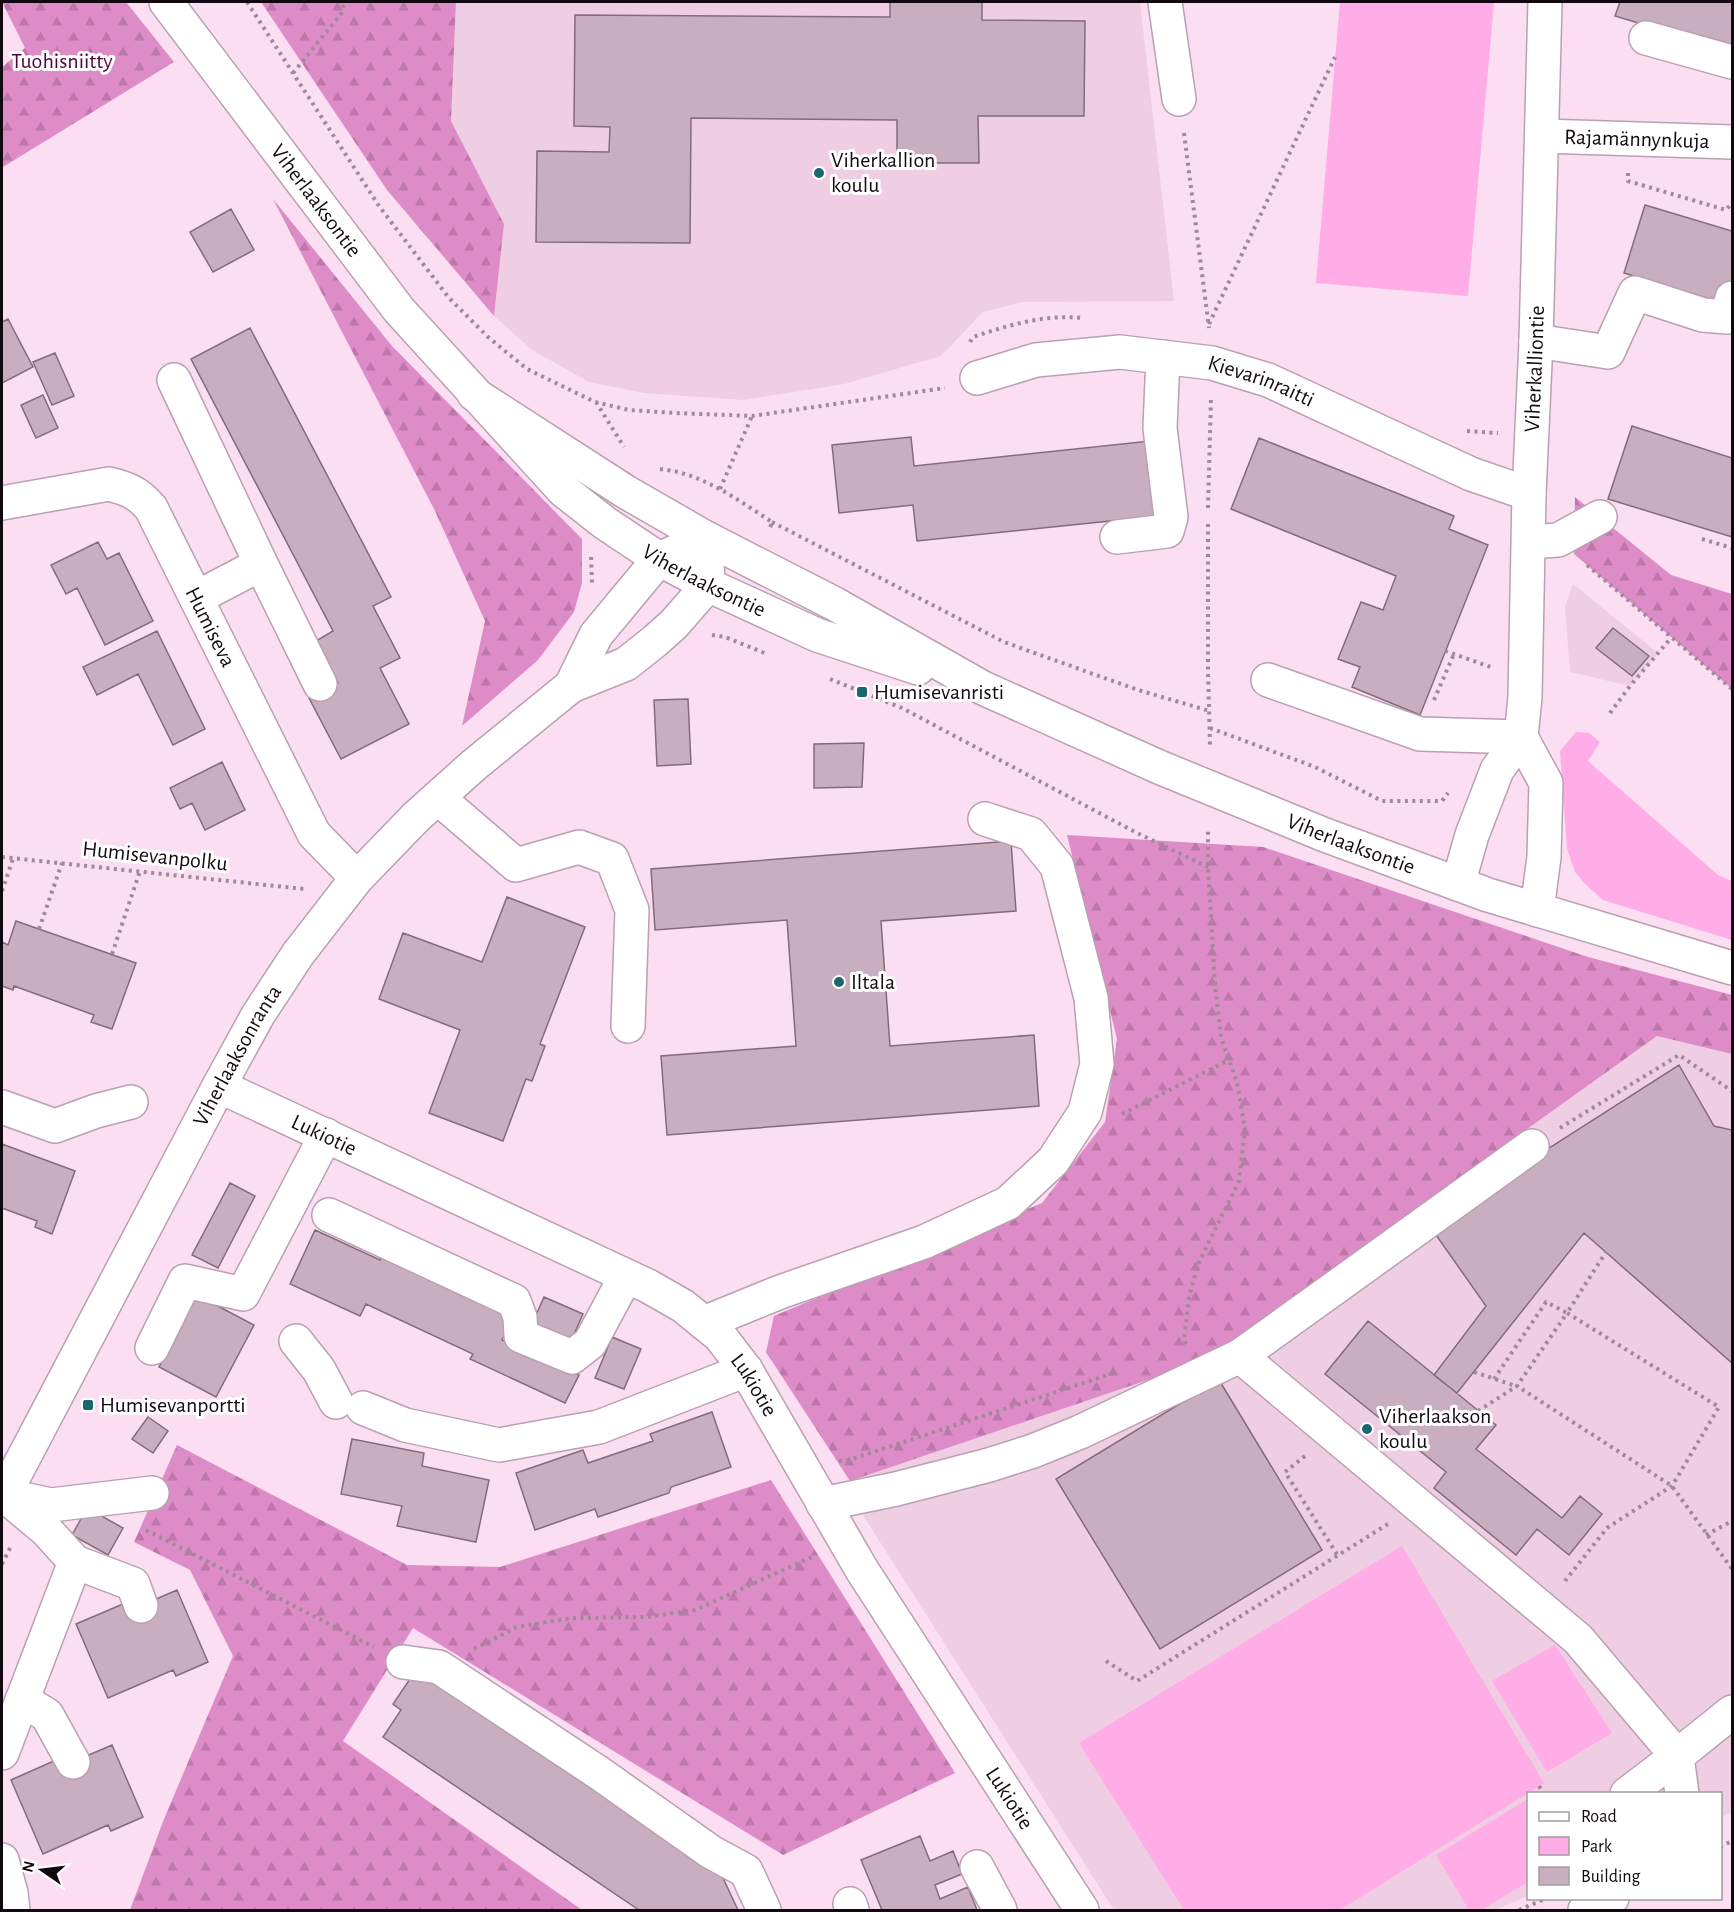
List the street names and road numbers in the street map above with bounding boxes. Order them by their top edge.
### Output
street label: Rajamännynkuja [1564,126,1710,152]
street label: Viherlaaksontie [267,140,366,261]
street label: Viherkalliontie [1521,305,1548,433]
street label: Kievarinraitti [1205,351,1318,411]
street label: Viherlaaksontie [638,540,769,621]
street label: Humiseva [181,583,240,670]
street label: Viherlaaksontie [1284,810,1418,878]
street label: Humisevanpolku [81,837,229,875]
street label: Viherlaaksonranta [189,981,285,1129]
street label: Lukiotie [288,1110,360,1160]
street label: Lukiotie [727,1349,781,1420]
street label: Lukiotie [982,1763,1038,1833]

